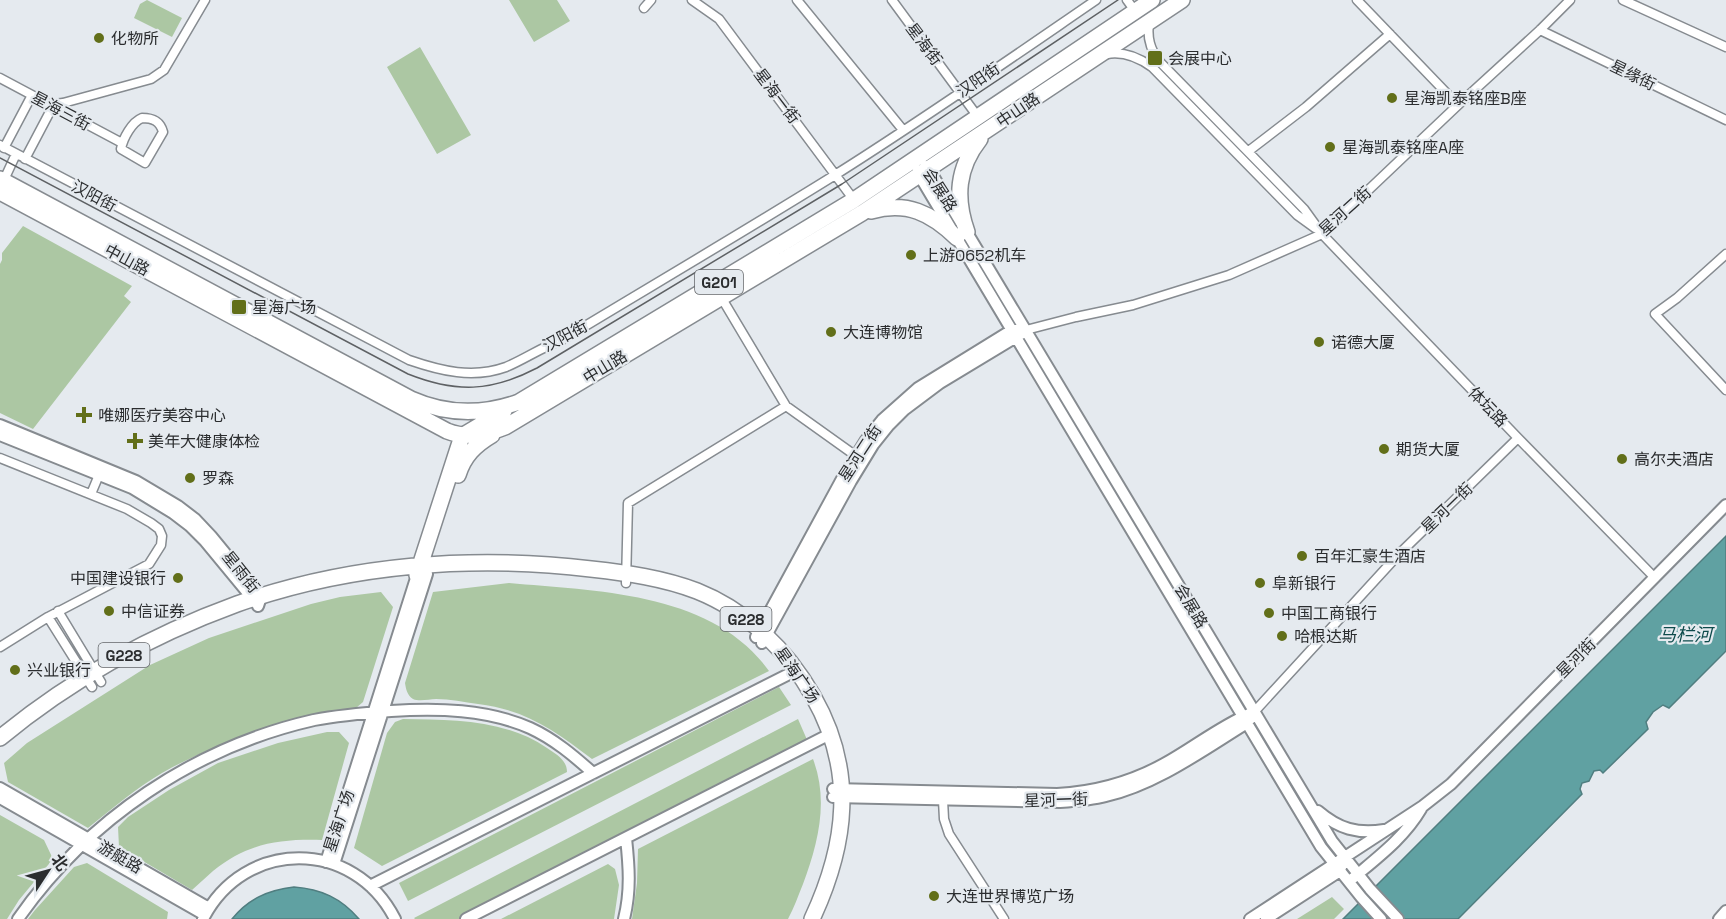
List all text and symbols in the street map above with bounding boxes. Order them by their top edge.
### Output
street label: 星海街 [901,19,947,69]
place label: 化物所 [111,28,159,49]
marker: 化物所 [92,31,106,45]
place label: 会展中心 [1168,48,1232,69]
marker: 会展中心 [1146,49,1164,67]
street label: 星缘街 [1607,55,1659,95]
street label: 汉阳街 [952,58,1004,102]
street label: 星海一街 [749,64,805,128]
street label: 星海三街 [28,87,94,135]
street label: 中山路 [992,88,1044,132]
place label: 星海凯泰铭座B座 [1404,88,1527,109]
marker: 星海凯泰铭座B座 [1385,91,1399,105]
place label: 星海凯泰铭座A座 [1342,137,1464,158]
marker: 星海凯泰铭座A座 [1323,140,1337,154]
street label: 会展路 [918,164,962,216]
street label: 汉阳街 [68,175,120,217]
street label: 星河二街 [1314,182,1376,240]
street label: 中山路 [101,239,153,281]
place label: 上游0652机车 [923,245,1026,266]
marker: 上游0652机车 [904,248,918,262]
road number: G201 [695,270,743,294]
place label: 星海广场 [252,297,316,318]
marker: 星海广场 [230,298,248,316]
street label: 汉阳街 [539,315,591,357]
place label: 大连博物馆 [843,322,923,343]
marker: 大连博物馆 [824,325,838,339]
place label: 诺德大厦 [1331,332,1395,353]
marker: 诺德大厦 [1312,335,1326,349]
street label: 中山路 [579,346,631,388]
street label: 体坛路 [1464,382,1512,432]
place label: 唯娜医疗美容中心 [98,405,226,426]
marker: 唯娜医疗美容中心 [75,406,93,424]
street label: 星河二街 [834,420,886,486]
place label: 美年大健康体检 [148,431,260,452]
marker: 美年大健康体检 [126,432,144,450]
place label: 期货大厦 [1396,439,1460,460]
marker: 期货大厦 [1377,442,1391,456]
place label: 高尔夫酒店 [1634,449,1714,470]
marker: 高尔夫酒店 [1615,452,1629,466]
place label: 罗森 [202,468,234,489]
marker: 罗森 [183,471,197,485]
street label: 星河一街 [1417,478,1477,538]
place label: 百年汇豪生酒店 [1314,546,1426,567]
street label: 星雨街 [218,547,264,597]
marker: 百年汇豪生酒店 [1295,549,1309,563]
place label: 中国建设银行 [70,568,166,589]
marker: 中国建设银行 [171,571,185,585]
place label: 阜新银行 [1272,573,1336,594]
marker: 阜新银行 [1253,576,1267,590]
street label: 会展路 [1170,580,1212,632]
place label: 中信证券 [121,601,185,622]
place label: 中国工商银行 [1281,603,1377,624]
marker: 中信证券 [102,604,116,618]
marker: 中国工商银行 [1262,606,1276,620]
road number: G228 [720,607,771,631]
water label: 马栏河 [1658,623,1715,646]
place label: 哈根达斯 [1294,626,1358,647]
marker: 哈根达斯 [1275,629,1289,643]
street label: 星河街 [1552,634,1600,682]
road number: G228 [98,643,150,667]
street label: 星海广场 [770,643,824,707]
place label: 兴业银行 [27,660,91,681]
marker: 兴业银行 [8,663,22,677]
street label: 星海广场 [319,787,359,855]
street label: 星河一街 [1024,788,1088,812]
street label: 游艇路 [94,836,146,878]
north arrow [18,841,78,901]
text: 北 [47,850,73,875]
place label: 大连世界博览广场 [946,886,1074,907]
marker: 大连世界博览广场 [927,889,941,903]

